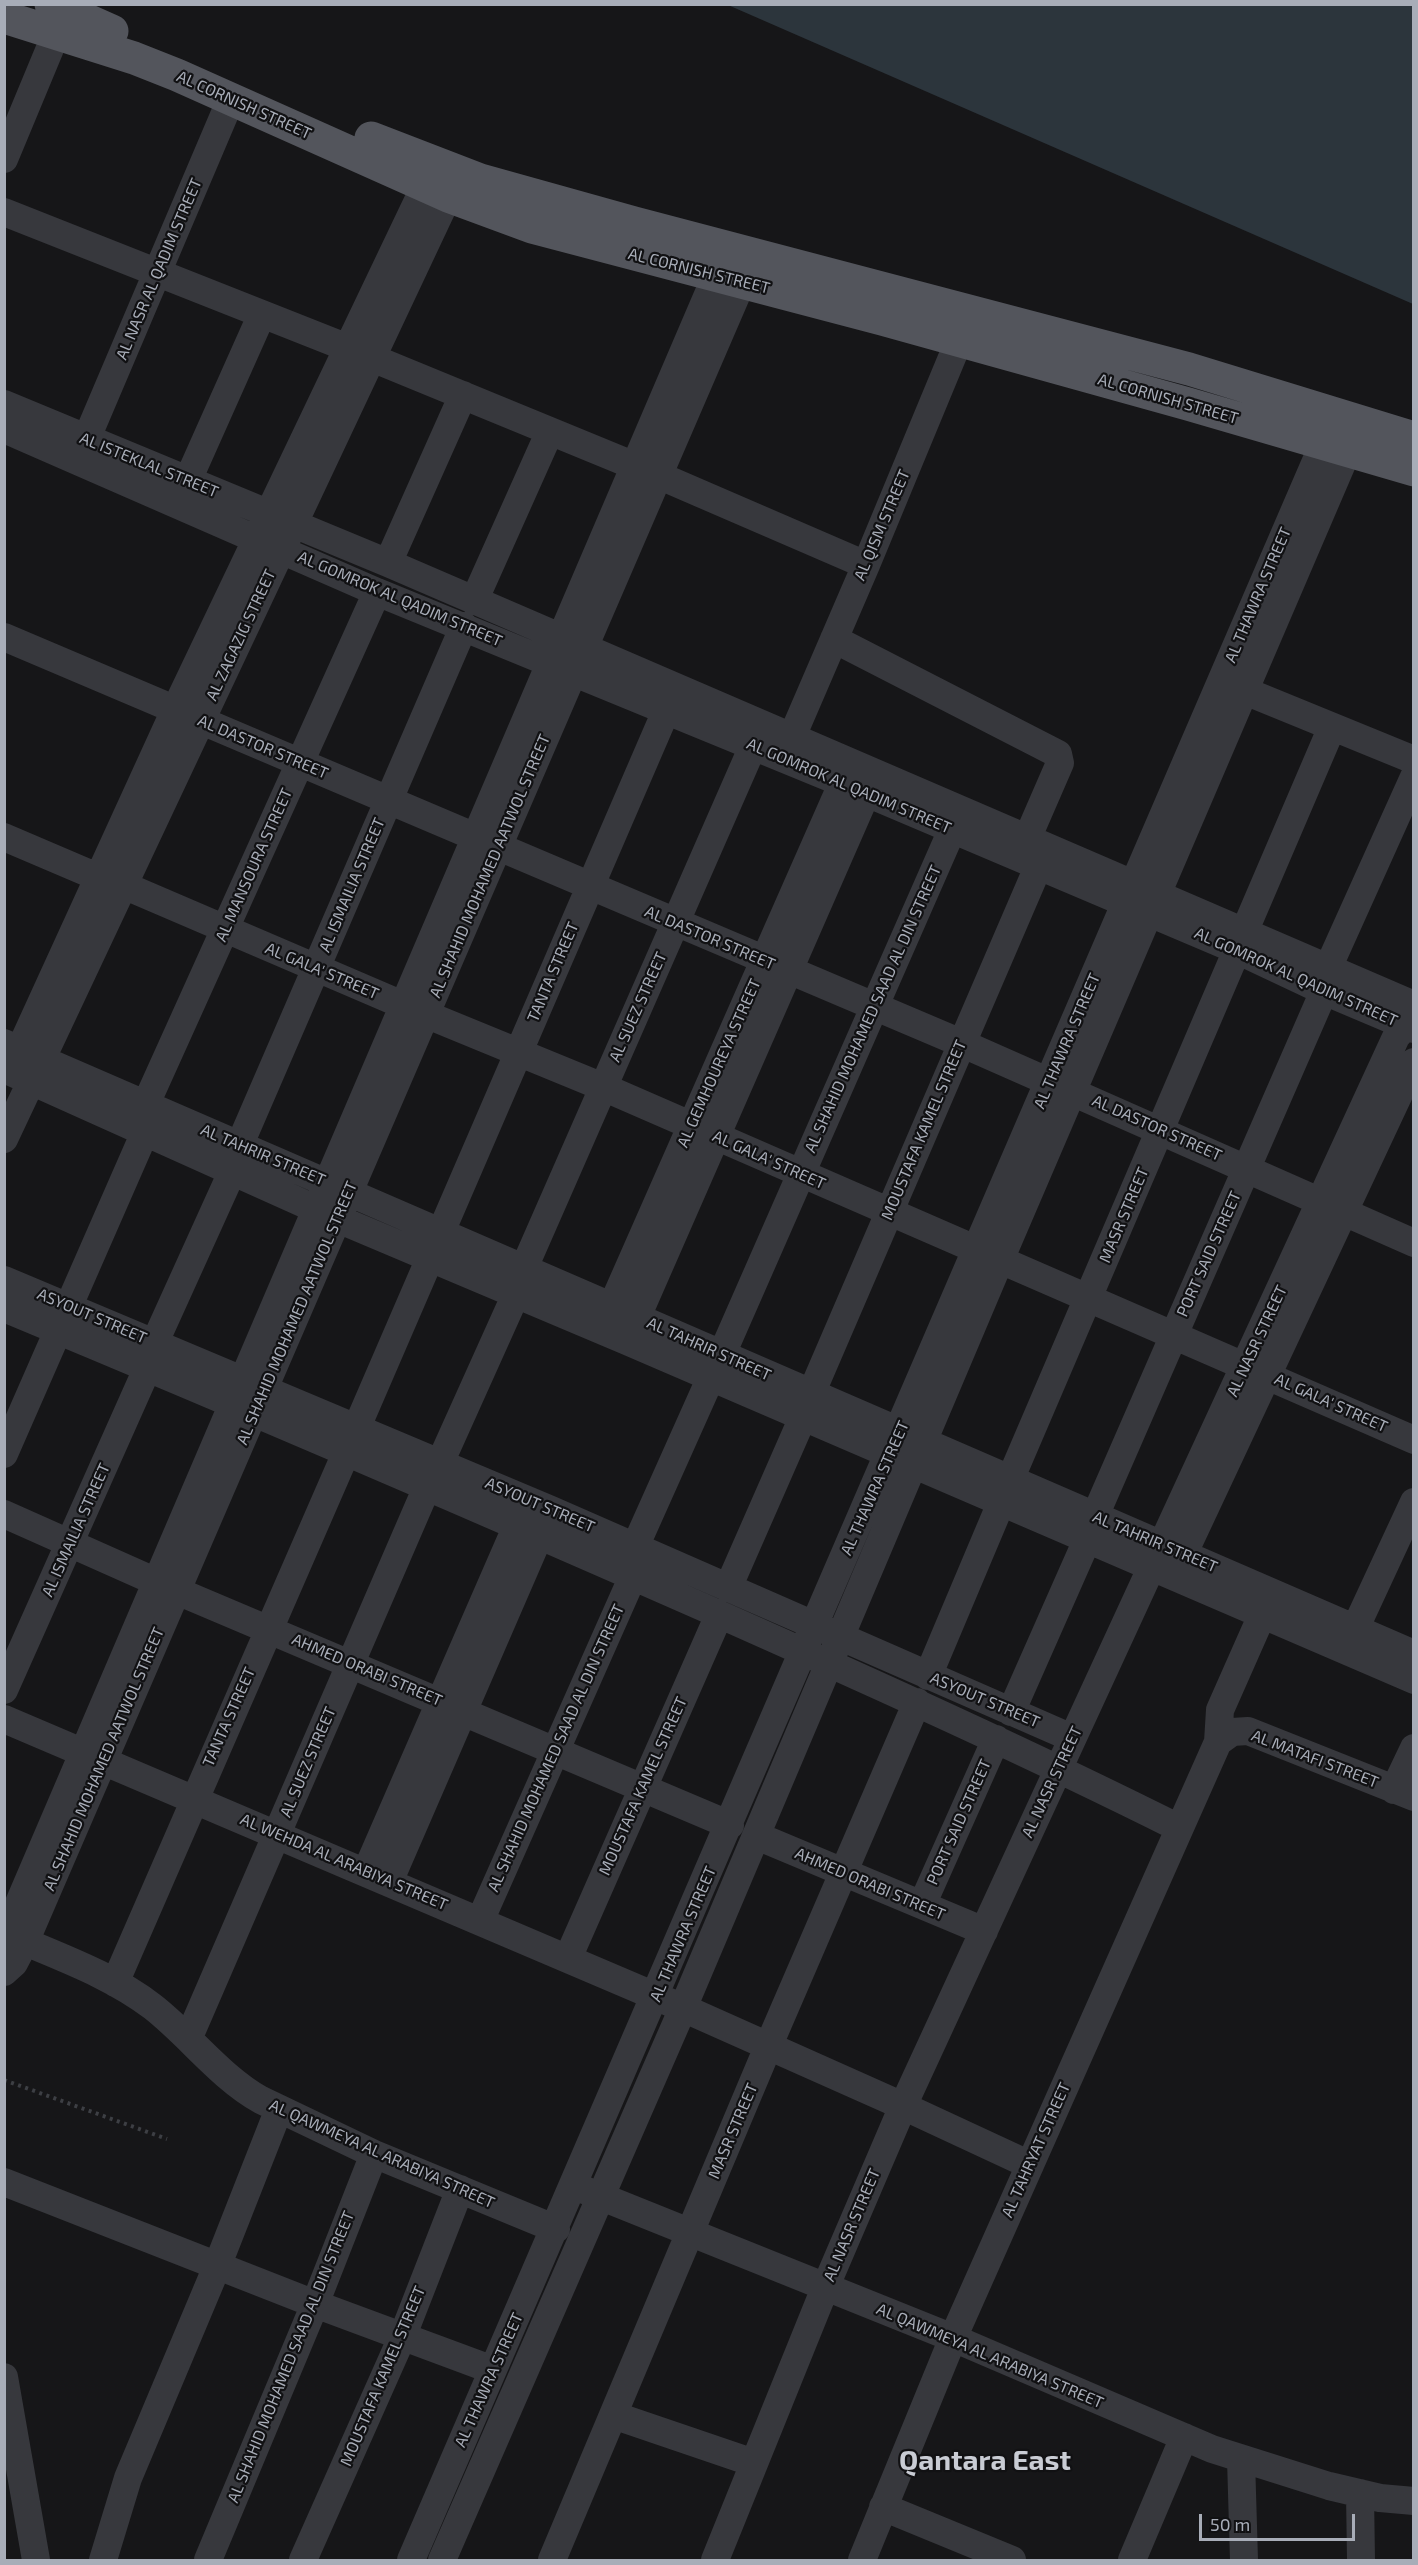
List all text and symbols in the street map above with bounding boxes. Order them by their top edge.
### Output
street label: AL CORNISH STREET [174,67,314,143]
street label: AL NASR AL QADIM STREET [112,175,206,363]
street label: AL CORNISH STREET [626,244,772,298]
street label: AL CORNISH STREET [1095,370,1241,428]
street label: AL ISTEKLAL STREET [77,428,221,502]
street label: AL QISM STREET [850,467,914,583]
street label: AL THAWRA STREET [1221,524,1295,666]
street label: AL GOMROK AL QADIM STREET [295,547,505,651]
street label: AL ZAGAZIG STREET [202,566,280,704]
street label: AL DASTOR STREET [195,711,331,783]
street label: AL SHAHID MOHAMED AATWOL STREET [426,731,554,1001]
street label: AL GOMROK AL QADIM STREET [744,734,954,838]
street label: AL MANSOURA STREET [211,785,297,945]
street label: AL ISMAILIA STREET [315,815,389,955]
street label: AL SHAHID MOHAMED SAAD AL DIN STREET [801,862,945,1156]
street label: AL DASTOR STREET [642,902,778,974]
street label: TANTA STREET [523,919,583,1025]
street label: AL GOMROK AL QADIM STREET [1191,923,1401,1031]
street label: AL GALA' STREET [262,938,382,1004]
street label: AL SUEZ STREET [605,949,671,1065]
street label: AL THAWRA STREET [1030,970,1104,1112]
street label: AL GEMHOUREYA STREET [673,976,765,1150]
street label: MOUSTAFA KAMEL STREET [877,1037,971,1223]
street label: AL DASTOR STREET [1089,1091,1225,1165]
street label: AL TAHRIR STREET [198,1120,328,1190]
street label: AL GALA' STREET [710,1127,828,1193]
street label: MASR STREET [1095,1164,1153,1266]
street label: AL SHAHID MOHAMED AATWOL STREET [233,1178,361,1448]
street label: PORT SAID STREET [1173,1188,1245,1320]
street label: AL NASR STREET [1223,1282,1291,1400]
street label: ASYOUT STREET [34,1284,150,1348]
street label: AL TAHRIR STREET [644,1313,774,1385]
street label: AL GALA' STREET [1272,1370,1390,1436]
street label: AL THAWRA STREET [837,1418,913,1558]
street label: AL ISMAILIA STREET [38,1460,114,1600]
street label: ASYOUT STREET [482,1473,598,1537]
street label: AL TAHRIR STREET [1090,1507,1220,1577]
street label: AL SHAHID MOHAMED SAAD AL DIN STREET [484,1601,628,1895]
street label: AL SHAHID MOHAMED AATWOL STREET [40,1624,168,1894]
street label: AHMED ORABI STREET [289,1630,445,1710]
street label: TANTA STREET [199,1664,259,1770]
street label: ASYOUT STREET [927,1668,1043,1732]
street label: MOUSTAFA KAMEL STREET [595,1694,691,1878]
street label: AL SUEZ STREET [276,1704,340,1820]
street label: AL NASR STREET [1018,1723,1086,1841]
street label: AL MATAFI STREET [1249,1726,1381,1792]
street label: PORT SAID STREET [923,1756,995,1888]
street label: AL WEHDA AL ARABIYA STREET [237,1810,451,1914]
street label: AHMED ORABI STREET [792,1844,948,1924]
street label: AL THAWRA STREET [646,1863,720,2005]
street label: AL TAHRYAT STREET [998,2079,1074,2221]
street label: MASR STREET [704,2080,762,2182]
street label: AL QAWMEYA AL ARABIYA STREET [266,2095,498,2213]
street label: AL NASR STREET [820,2166,884,2284]
street label: AL SHAHID MOHAMED SAAD AL DIN STREET [224,2208,358,2506]
street label: MOUSTAFA KAMEL STREET [336,2283,430,2469]
street label: AL QAWMEYA AL ARABIYA STREET [874,2299,1106,2413]
street label: AL THAWRA STREET [451,2310,527,2450]
district label: Qantara East [899,2444,1071,2478]
scale bar [1202,2502,1358,2540]
text: 50 m [1210,2513,1250,2535]

